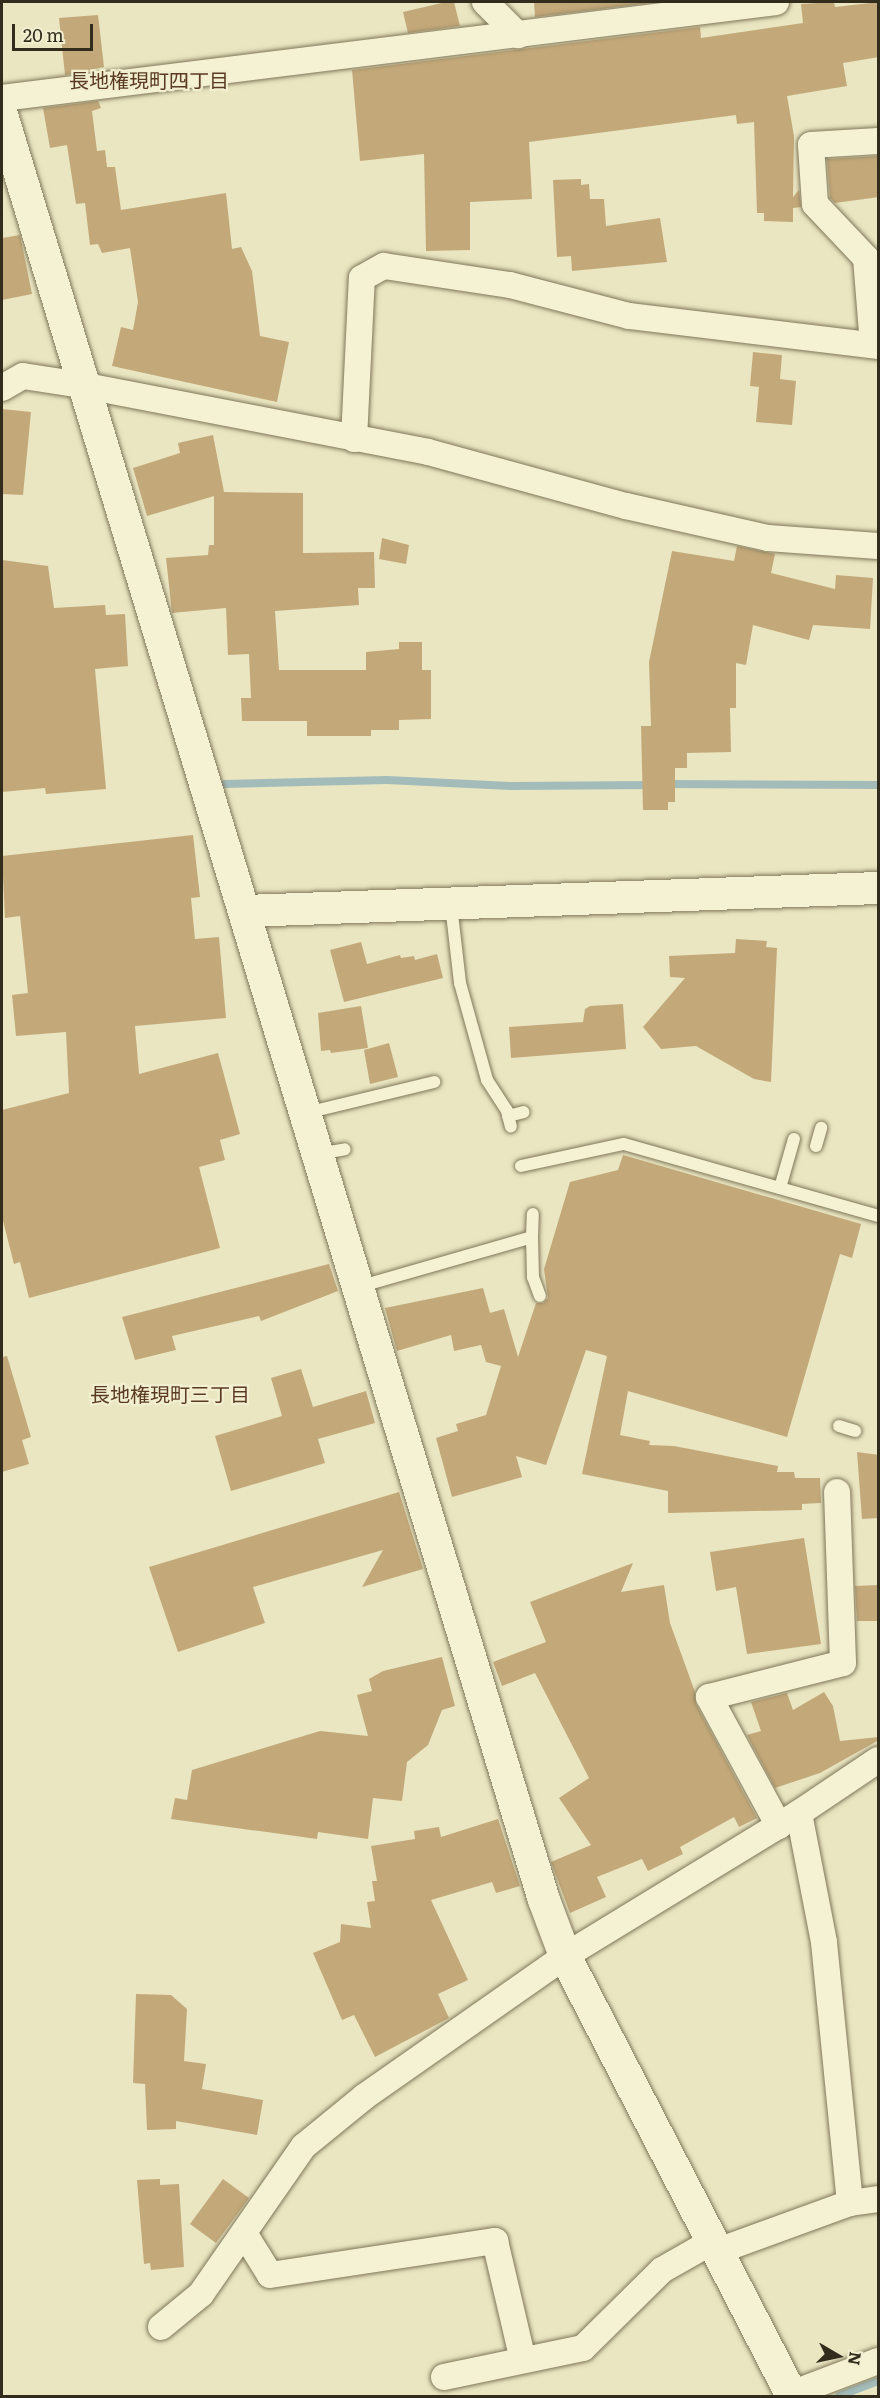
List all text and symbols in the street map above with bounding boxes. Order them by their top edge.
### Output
scale bar [15,12,96,50]
text: 20 m [23,21,64,48]
district label: 長地権現町四丁目 [69,67,229,91]
district label: 長地権現町三丁目 [90,1381,250,1405]
north arrow [808,2326,868,2386]
text: N [843,2350,869,2367]

